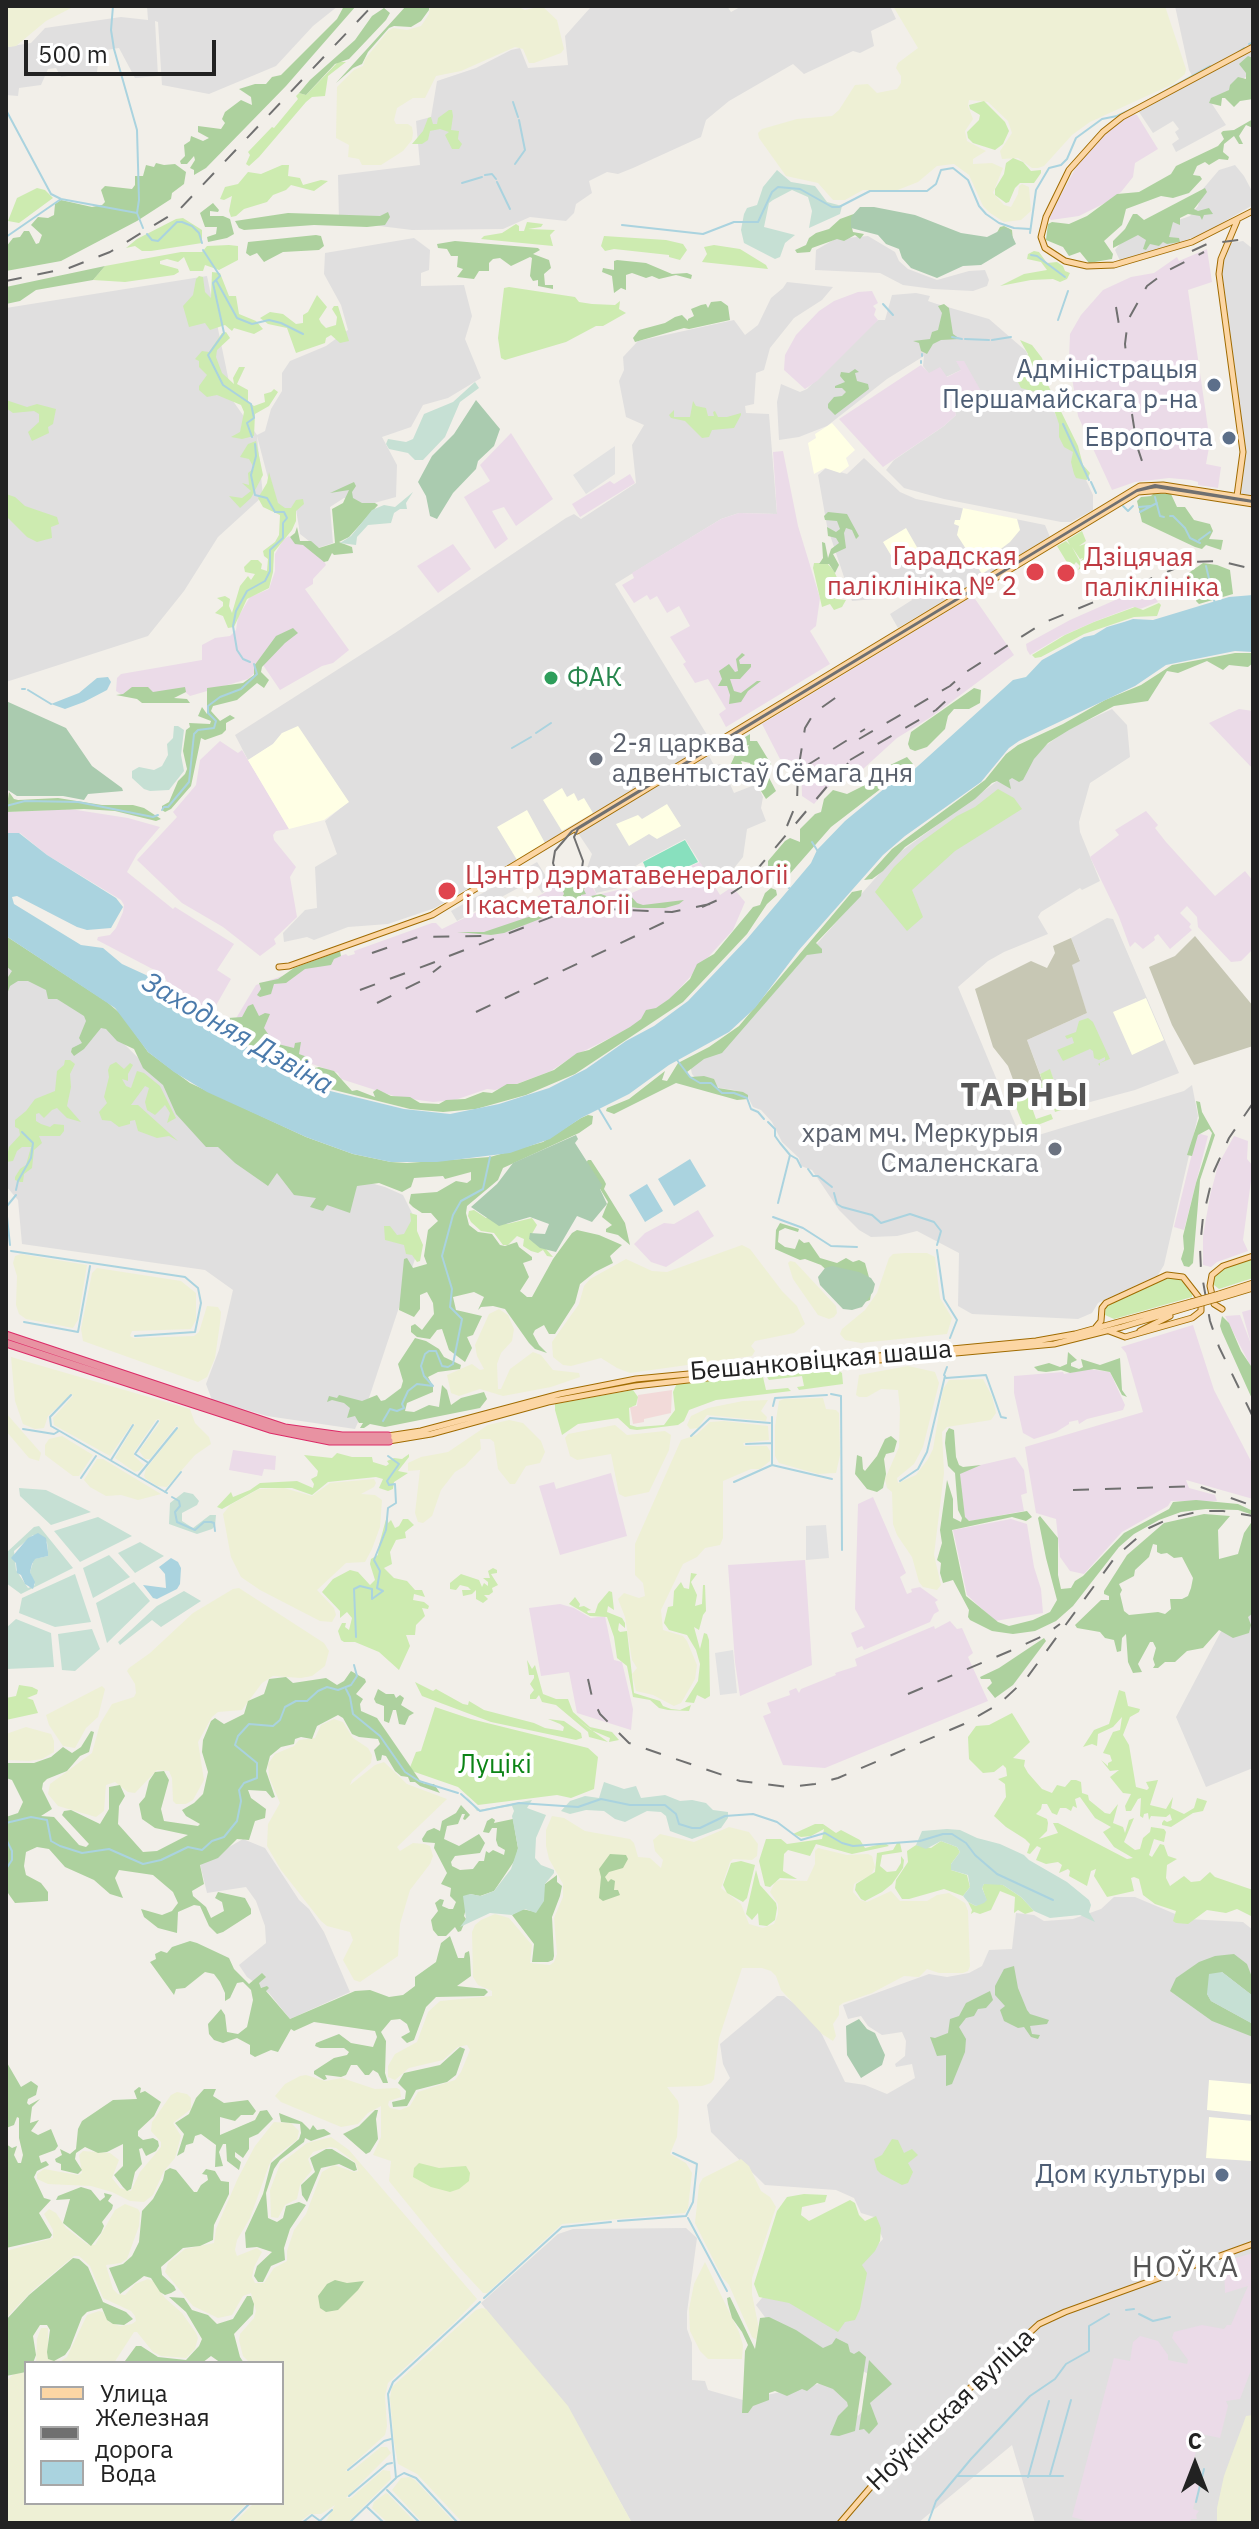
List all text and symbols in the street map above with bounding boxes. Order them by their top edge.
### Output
scale bar [28,24,220,74]
text: 500 m [38,38,108,70]
place label: Адміністрацыя Першамайскага р-на [942,354,1198,416]
marker: Адміністрацыя Першамайскага р-на [1205,376,1223,394]
place label: Европочта [1084,422,1213,454]
marker: Европочта [1220,429,1238,447]
place label: Гарадская паліклініка № 2 [827,541,1017,602]
place label: Дзіцячая паліклініка [1084,542,1219,604]
marker: Гарадская паліклініка № 2 [1024,561,1046,583]
marker: Дзіцячая паліклініка [1055,562,1077,584]
place label: ФАК [567,662,622,694]
marker: ФАК [542,669,560,687]
place label: 2-я царква адвентыстаў Сёмага дня [612,728,913,790]
marker: 2-я царква адвентыстаў Сёмага дня [587,750,605,768]
place label: Цэнтр дэрматавенералогіі і касметалогіі [465,860,788,922]
marker: Цэнтр дэрматавенералогіі і касметалогіі [436,880,458,902]
water label: Заходняя Дзвіна [135,966,339,1102]
district label: ТАРНЫ [960,1076,1090,1116]
place label: храм мч. Меркурыя Смаленскага [802,1118,1039,1180]
marker: храм мч. Меркурыя Смаленскага [1046,1140,1064,1158]
street label: Бешанковіцкая шаша [689,1334,953,1388]
park label: Луцікі [458,1749,532,1781]
place label: Дом культуры [1035,2159,1206,2191]
marker: Дом культуры [1213,2166,1231,2184]
district label: НОЎКА [1132,2250,1240,2286]
street label: Ноўкінская вуліца [861,2322,1041,2498]
legend [24,2361,284,2505]
text: Улица [100,2377,168,2409]
text: Железная дорога [95,2401,210,2465]
north arrow [1155,2425,1235,2505]
text: С [1188,2426,1202,2455]
text: Вода [100,2457,156,2489]

